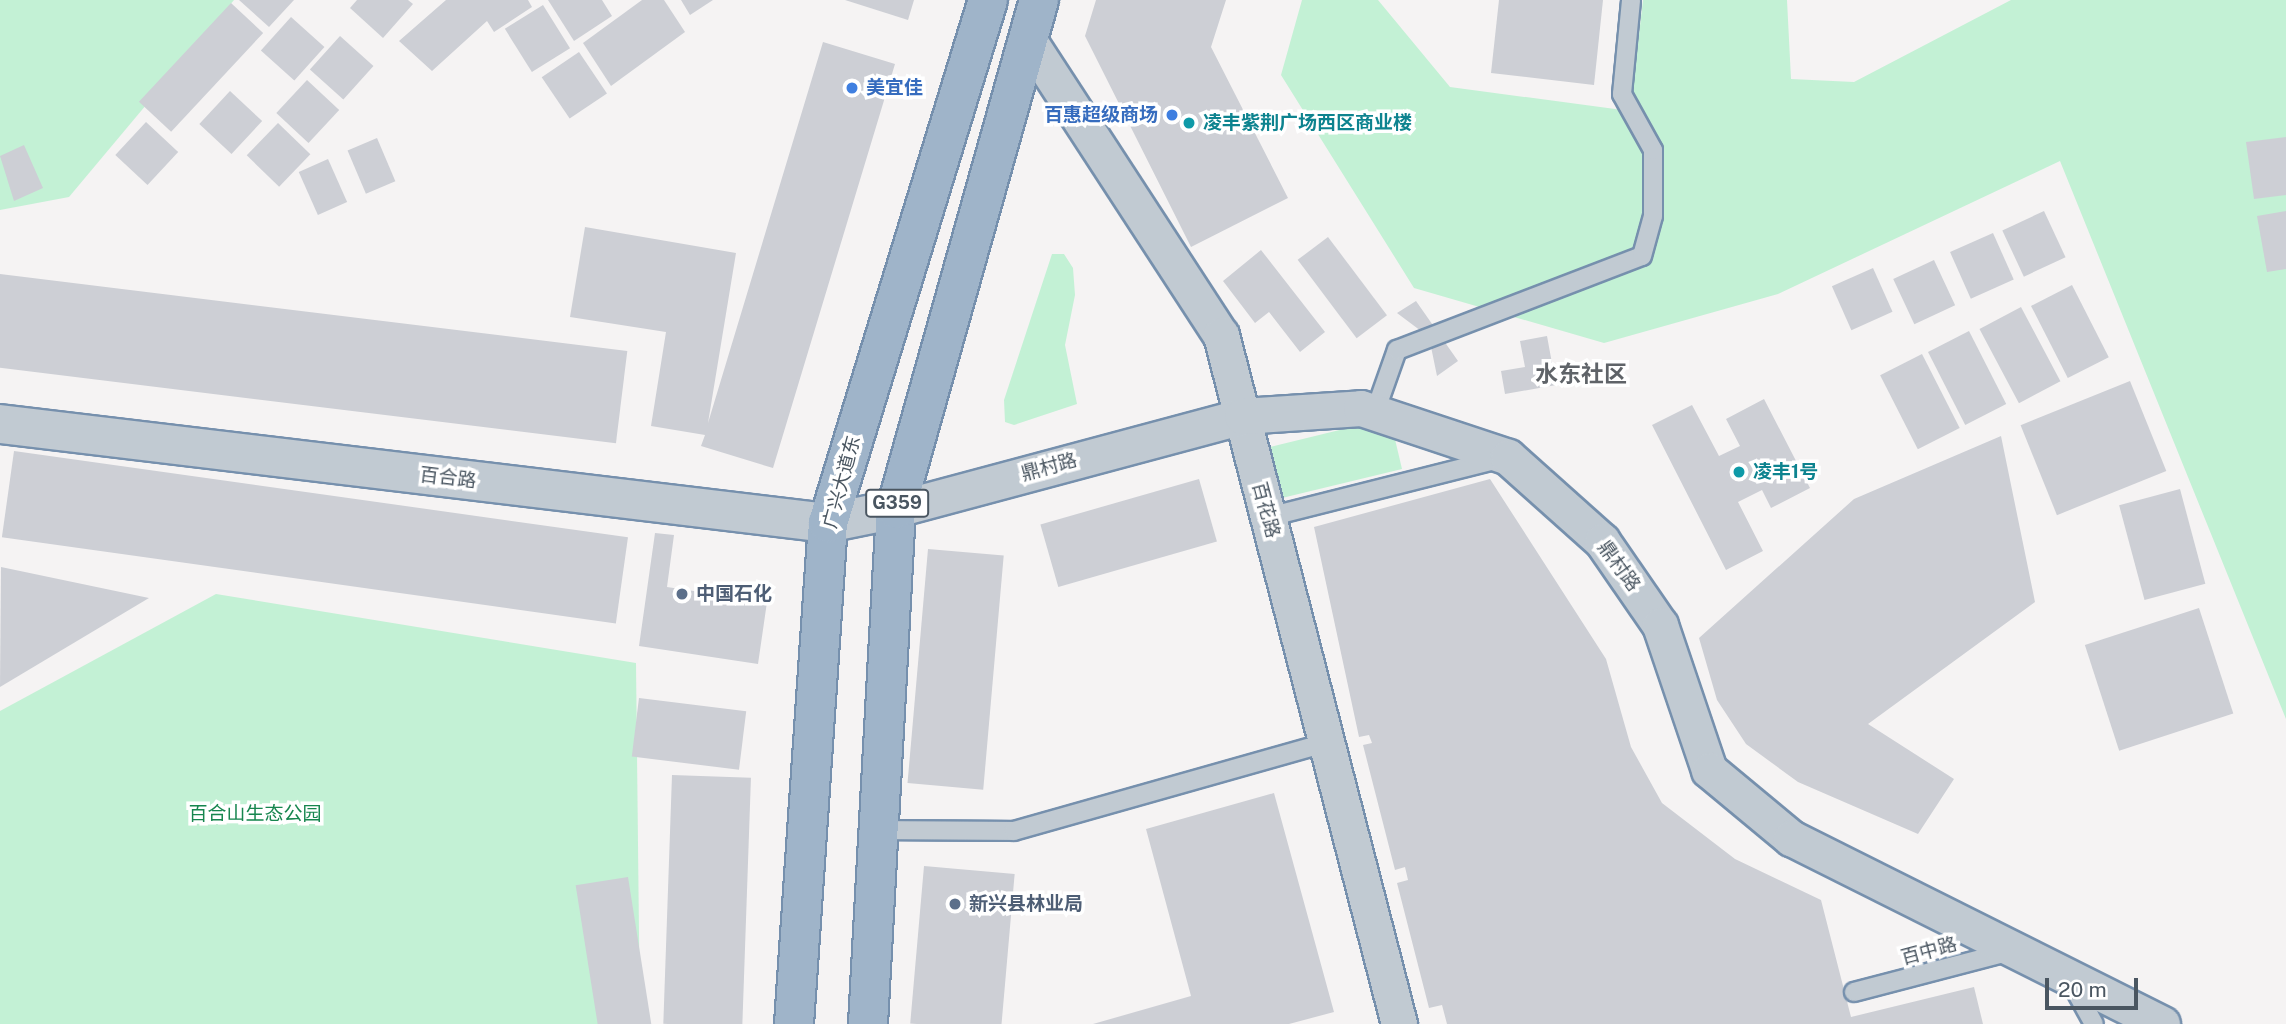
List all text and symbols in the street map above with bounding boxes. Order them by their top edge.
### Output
place label: 美宜佳 [866,77,923,99]
marker: 美宜佳 [844,80,860,96]
place label: 百惠超级商场 [1044,104,1158,126]
marker: 百惠超级商场 [1164,107,1180,123]
place label: 凌丰紫荆广场西区商业楼 [1203,112,1412,134]
marker: 凌丰紫荆广场西区商业楼 [1181,115,1197,131]
district label: 水东社区 [1535,360,1627,388]
street label: 广兴大道东 [819,433,865,531]
street label: 鼎村路 [1019,449,1079,485]
place label: 凌丰1号 [1753,461,1818,483]
street label: 百合路 [418,463,478,493]
marker: 凌丰1号 [1731,464,1747,480]
street label: 百花路 [1248,480,1284,540]
road number: G359 [864,489,930,518]
street label: 鼎村路 [1593,536,1645,596]
place label: 中国石化 [696,583,772,605]
marker: 中国石化 [674,586,690,602]
park label: 百合山生态公园 [189,803,321,825]
place label: 新兴县林业局 [969,893,1083,915]
marker: 新兴县林业局 [947,896,963,912]
street label: 百中路 [1899,933,1959,969]
scale bar [2048,964,2141,1008]
text: 20 m [2058,977,2107,1002]

